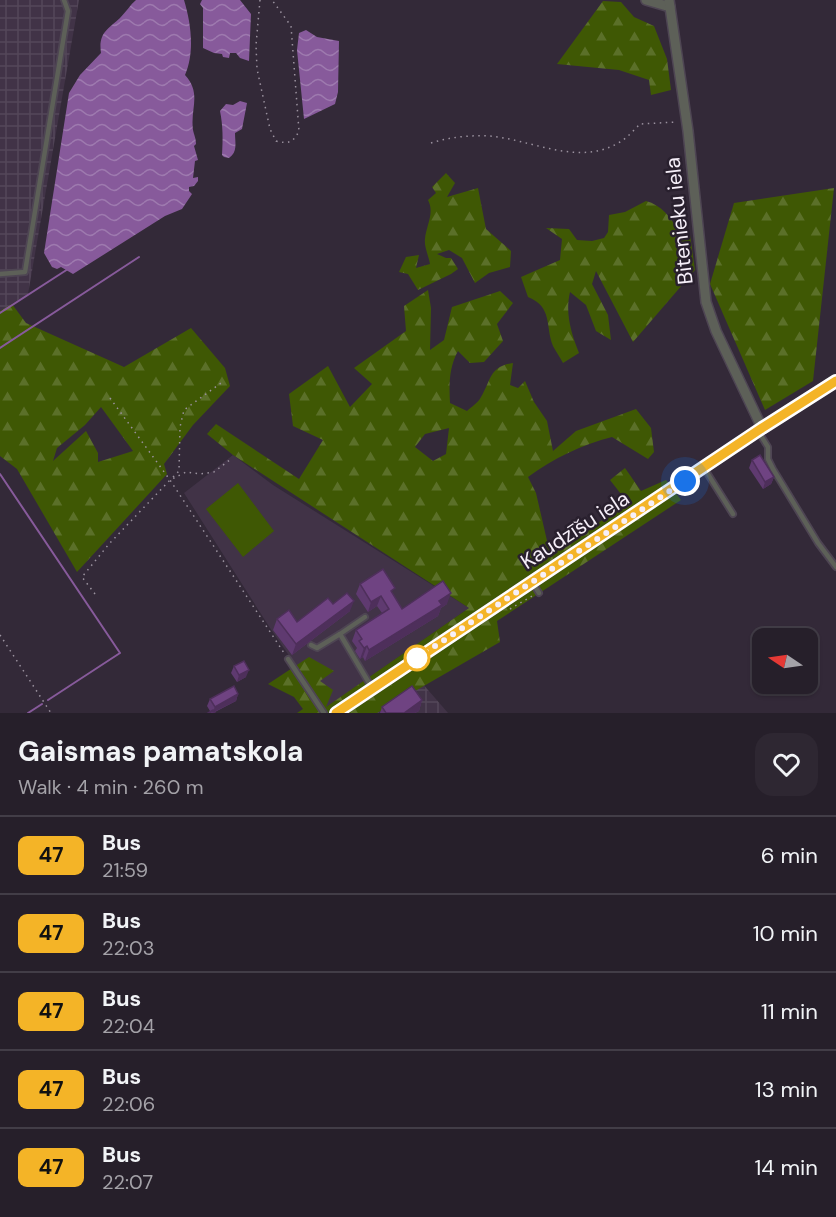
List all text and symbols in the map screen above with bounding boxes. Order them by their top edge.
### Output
street label: Bitenieku iela [658,156,700,286]
your location [670,466,700,496]
street label: Kaudzīšu iela [515,484,635,576]
north arrow [752,628,818,694]
map controls [752,628,818,694]
unlabelled marker [404,645,430,671]
text: Gaismas pamatskola [18,733,303,770]
button: heart [755,733,818,796]
text: Walk · 4 min · 260 m [18,774,203,800]
text: Bus [102,828,141,857]
text: 47 [39,841,63,869]
text: 6 min [761,841,818,870]
text: 21:59 [102,857,148,883]
text: Bus [102,906,141,935]
text: 47 [39,919,63,947]
text: 10 min [753,919,818,948]
text: 22:03 [102,935,155,961]
text: Bus [102,984,141,1013]
text: 47 [39,997,63,1025]
text: 11 min [761,997,818,1026]
text: 22:04 [102,1013,155,1039]
text: Bus [102,1062,141,1091]
text: 47 [39,1075,63,1103]
text: 13 min [755,1075,818,1104]
text: 22:06 [102,1091,155,1117]
text: Bus [102,1140,141,1169]
text: 47 [39,1153,63,1181]
text: 14 min [754,1153,818,1182]
text: 22:07 [102,1169,153,1195]

